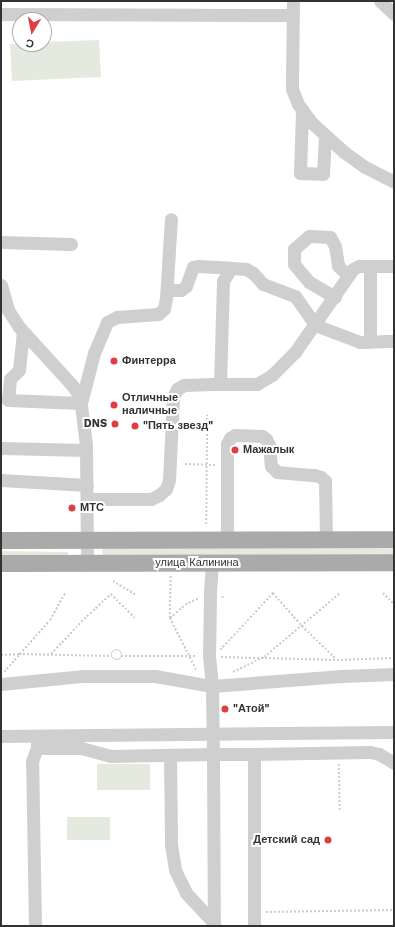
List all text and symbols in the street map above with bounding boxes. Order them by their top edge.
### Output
north arrow [12,12,52,52]
text: С [25,36,35,50]
place label: Финтерра [122,354,176,368]
marker: Финтерра [109,356,119,366]
place label: Отличные наличные [122,392,178,418]
marker: Отличные наличные [109,400,119,410]
place label: DNS [84,417,107,431]
marker: DNS [110,419,120,429]
place label: "Пять звезд" [143,419,213,433]
marker: "Пять звезд" [130,421,140,431]
place label: Мажалык [243,443,294,457]
marker: Мажалык [230,445,240,455]
place label: МТС [80,501,104,515]
marker: МТС [67,503,77,513]
street label: улица Калинина [155,556,239,570]
place label: "Атой" [233,702,269,716]
marker: "Атой" [220,704,230,714]
place label: Детский сад [253,833,320,847]
marker: Детский сад [323,835,333,845]

